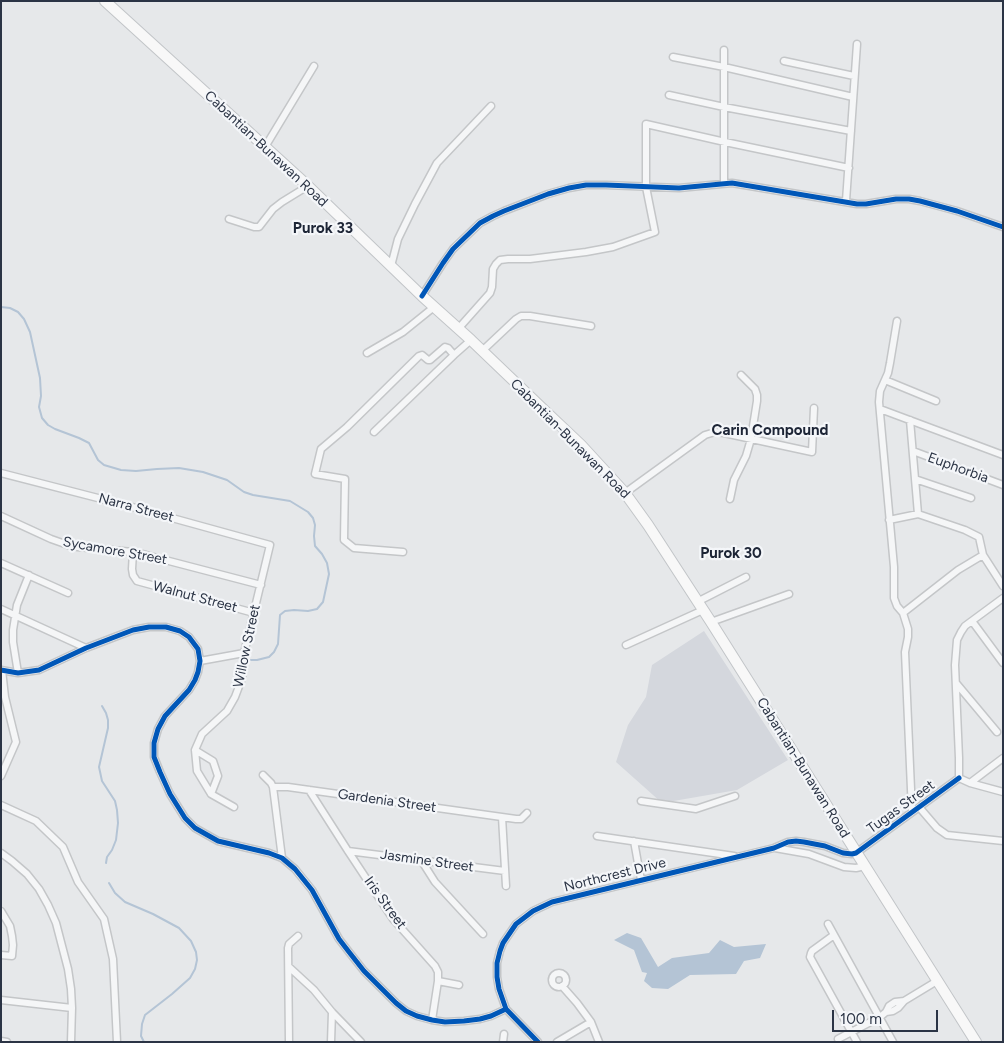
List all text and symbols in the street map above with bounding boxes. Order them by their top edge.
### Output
street label: Cabantian-Bunawan Road [201,87,331,211]
district label: Purok 33 [293,220,353,238]
street label: Cabantian-Bunawan Road [507,376,633,502]
district label: Carin Compound [712,422,828,440]
street label: Euphorbia [925,449,991,487]
street label: Narra Street [97,490,175,526]
street label: Sycamore Street [62,534,168,568]
district label: Purok 30 [700,545,762,563]
street label: Walnut Street [151,578,239,616]
street label: Willow Street [230,603,264,689]
street label: Cabantian-Bunawan Road [753,695,853,841]
street label: Tugas Street [864,777,938,837]
street label: Gardenia Street [337,786,437,816]
street label: Jasmine Street [379,846,475,876]
street label: Northcrest Drive [562,854,668,896]
street label: Iris Street [360,873,410,933]
scale bar [834,1000,940,1032]
text: 100 m [840,1010,882,1028]

